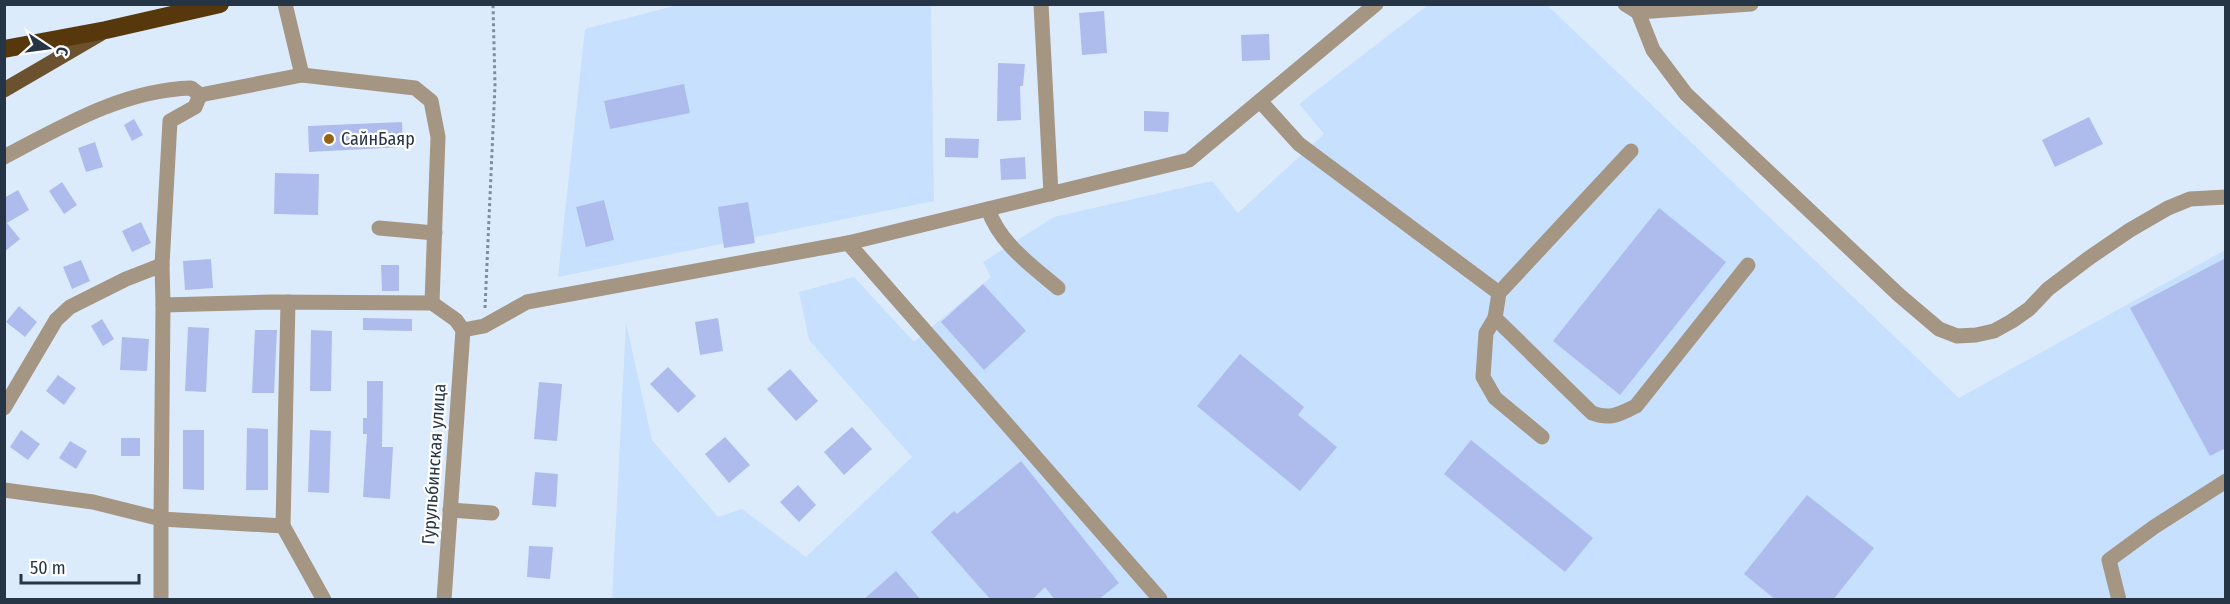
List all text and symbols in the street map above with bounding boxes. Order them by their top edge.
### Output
north arrow [18,18,78,78]
text: С [52,45,72,58]
place label: СайнБаяр [341,128,415,150]
marker: СайнБаяр [322,132,336,146]
street label: Гурульбинская улица [417,383,451,545]
scale bar [21,547,140,585]
text: 50 m [30,557,66,579]

